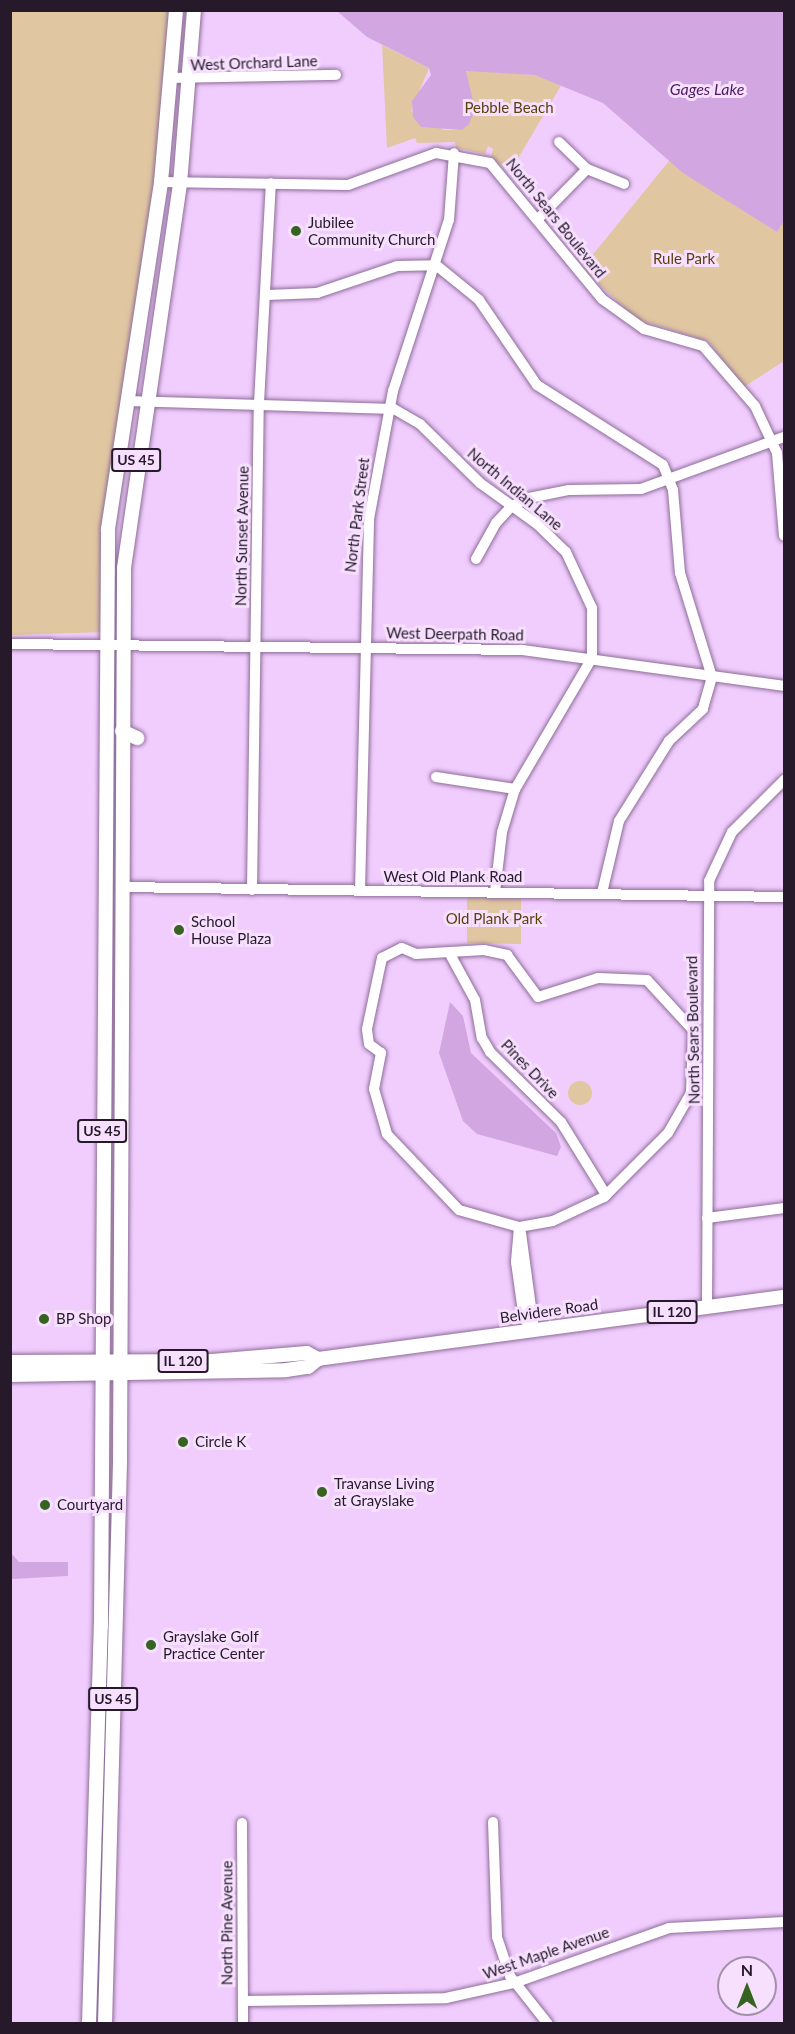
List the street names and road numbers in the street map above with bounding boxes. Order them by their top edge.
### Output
street label: West Orchard Lane [190,52,318,74]
street label: North Sears Boulevard [502,155,610,281]
street label: North Indian Lane [464,444,566,534]
road number: US 45 [110,449,162,471]
street label: North Park Street [341,457,373,573]
street label: North Sunset Avenue [232,465,252,607]
street label: West Deerpath Road [386,624,524,644]
street label: West Old Plank Road [383,868,523,886]
street label: North Sears Boulevard [683,956,703,1104]
street label: Pines Drive [497,1036,563,1102]
road number: US 45 [76,1120,128,1142]
street label: Belvidere Road [499,1295,599,1327]
road number: IL 120 [645,1301,699,1323]
road number: IL 120 [156,1350,210,1372]
road number: US 45 [88,1688,138,1710]
street label: North Pine Avenue [218,1860,236,1986]
street label: West Maple Avenue [480,1923,612,1983]

